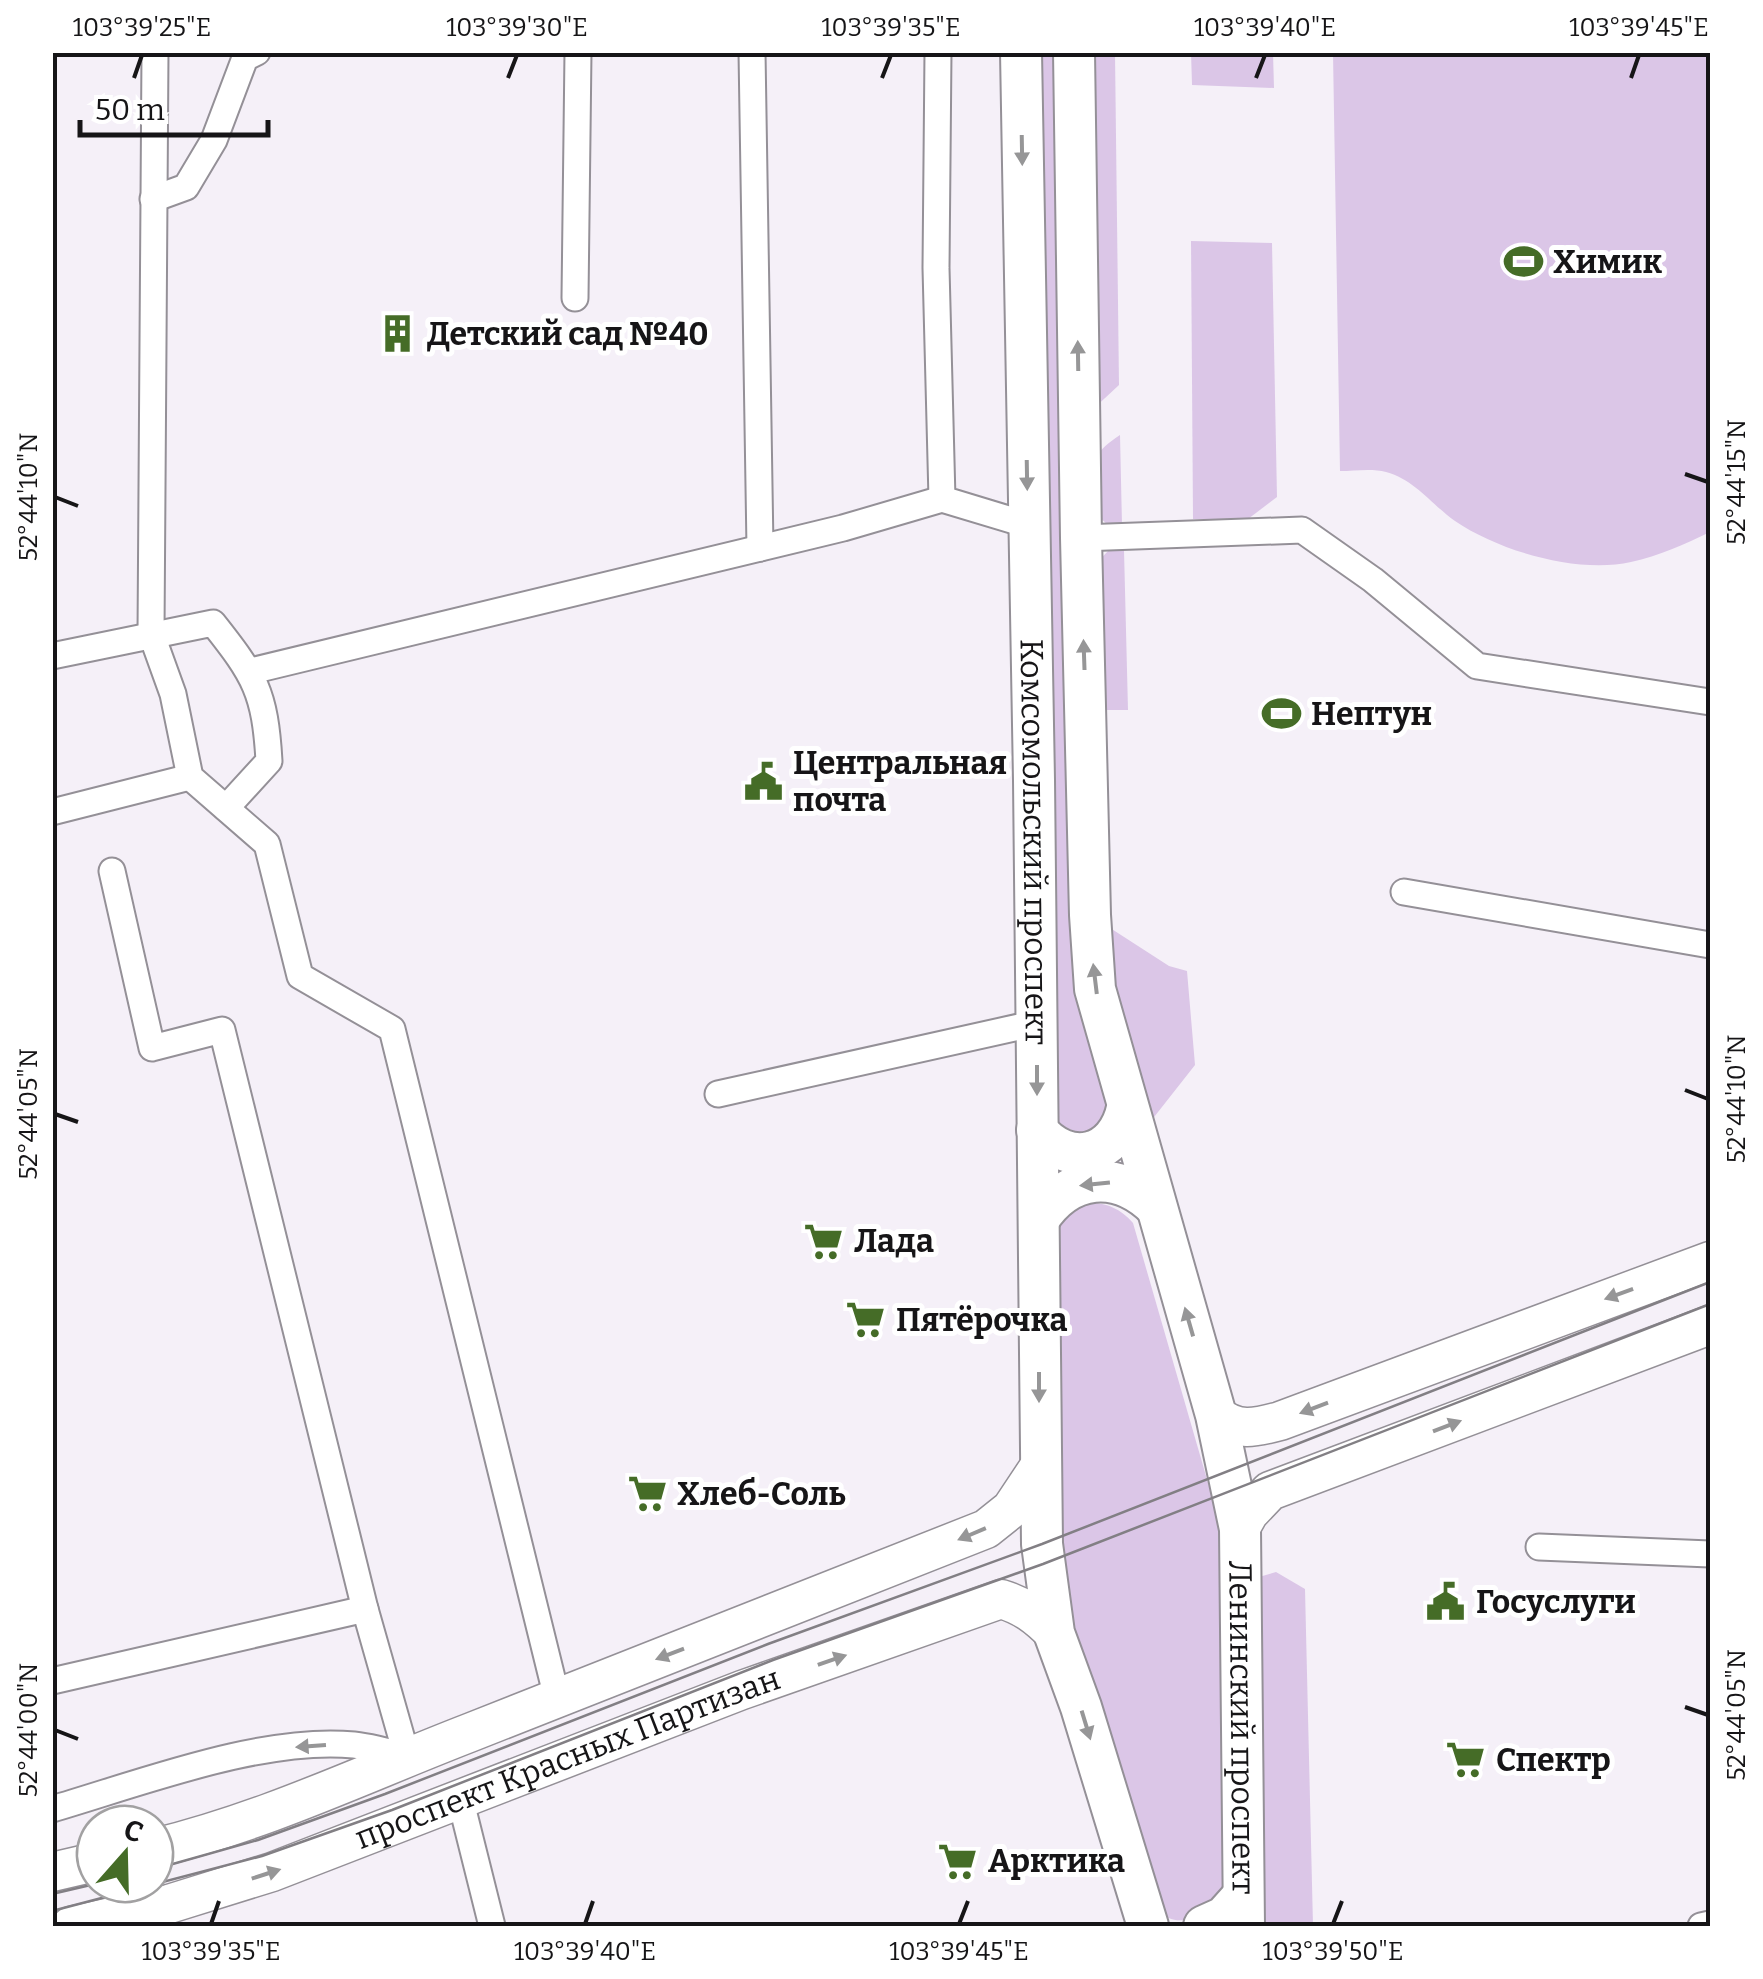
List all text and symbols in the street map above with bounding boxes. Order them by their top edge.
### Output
text: 103°39'25"E [73,13,211,43]
text: 103°39'30"E [446,13,588,43]
text: 103°39'35"E [821,13,961,43]
text: 103°39'40"E [1194,13,1336,43]
text: 103°39'45"E [1569,13,1709,43]
scale bar [80,75,268,137]
text: 50 m [95,92,165,128]
one-way arrow [1015,134,1031,166]
sports icon: Химик [1502,241,1544,283]
place label: Химик [1553,243,1663,281]
building icon: Детский сад №40 [376,313,418,355]
place label: Детский сад №40 [427,315,708,353]
one-way arrow [1070,340,1086,372]
text: 52°44'15"N [1722,419,1752,545]
text: 52°44'10"N [14,433,44,561]
one-way arrow [1020,459,1036,491]
street label: Комсомольский проспект [1012,638,1056,1045]
one-way arrow [1076,638,1092,670]
sports icon: Нептун [1260,693,1302,735]
place label: Нептун [1311,695,1432,733]
place label: Центральная почта [793,744,1007,819]
public building icon: Центральная почта [742,760,784,802]
one-way arrow [1087,963,1103,995]
text: 52°44'10"N [1722,1035,1752,1163]
text: 52°44'05"N [14,1048,44,1180]
one-way arrow [1029,1064,1045,1096]
one-way arrow [1078,1177,1110,1193]
supermarket icon: Лада [803,1220,845,1262]
place label: Лада [854,1222,934,1260]
one-way arrow [1603,1287,1633,1302]
supermarket icon: Пятёрочка [845,1299,887,1341]
place label: Пятёрочка [896,1301,1067,1339]
one-way arrow [1181,1306,1196,1337]
one-way arrow [1031,1371,1047,1403]
one-way arrow [1299,1401,1329,1416]
one-way arrow [1433,1418,1463,1433]
supermarket icon: Хлеб-Соль [626,1473,668,1515]
place label: Хлеб-Соль [677,1475,846,1513]
one-way arrow [957,1526,987,1542]
street label: Ленинский проспект [1221,1560,1263,1894]
public building icon: Госуслуги [1425,1581,1467,1623]
place label: Госуслуги [1476,1583,1636,1621]
one-way arrow [655,1646,685,1662]
text: 52°44'05"N [1722,1649,1752,1781]
one-way arrow [817,1651,847,1666]
street label: проспект Красных Партизан [350,1659,785,1857]
text: 52°44'00"N [14,1663,44,1797]
one-way arrow [1079,1710,1094,1740]
one-way arrow [295,1738,327,1754]
supermarket icon: Спектр [1445,1739,1487,1781]
place label: Спектр [1496,1741,1611,1779]
north arrow [75,1804,175,1904]
text: С [119,1812,147,1850]
supermarket icon: Арктика [937,1840,979,1882]
place label: Арктика [988,1842,1125,1880]
one-way arrow [252,1866,282,1881]
text: 103°39'35"E [141,1937,281,1967]
text: 103°39'40"E [514,1937,656,1967]
text: 103°39'45"E [889,1937,1029,1967]
text: 103°39'50"E [1263,1937,1403,1967]

